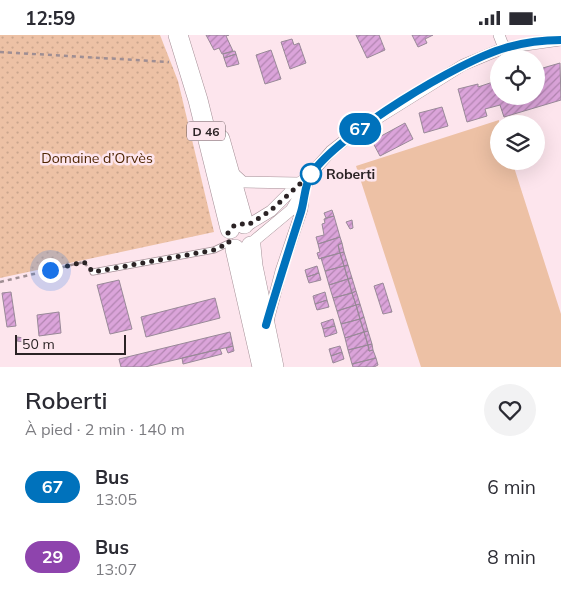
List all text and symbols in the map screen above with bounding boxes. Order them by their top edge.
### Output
text: 12:59 [25,6,75,30]
map controls [490,50,545,170]
button: locate [490,50,545,105]
line badge: 67 [338,113,382,145]
button: layers [490,115,545,170]
text: 67 [349,117,371,140]
road number: D 46 [187,121,225,140]
park label: Domaine d’Orvès [41,149,153,167]
marker: Roberti [300,163,322,185]
place label: Roberti [326,165,375,183]
your location [38,258,63,283]
scale bar [15,332,126,355]
text: 50 m [22,335,55,353]
button: heart [484,384,536,436]
text: Roberti [25,385,108,415]
text: À pied · 2 min · 140 m [25,419,185,439]
text: Bus [95,465,129,489]
text: 67 [42,475,63,498]
text: 6 min [487,475,536,499]
text: 13:05 [95,489,137,509]
text: Bus [95,535,129,559]
text: 29 [42,545,63,568]
text: 8 min [487,545,536,569]
text: 13:07 [95,559,137,579]

